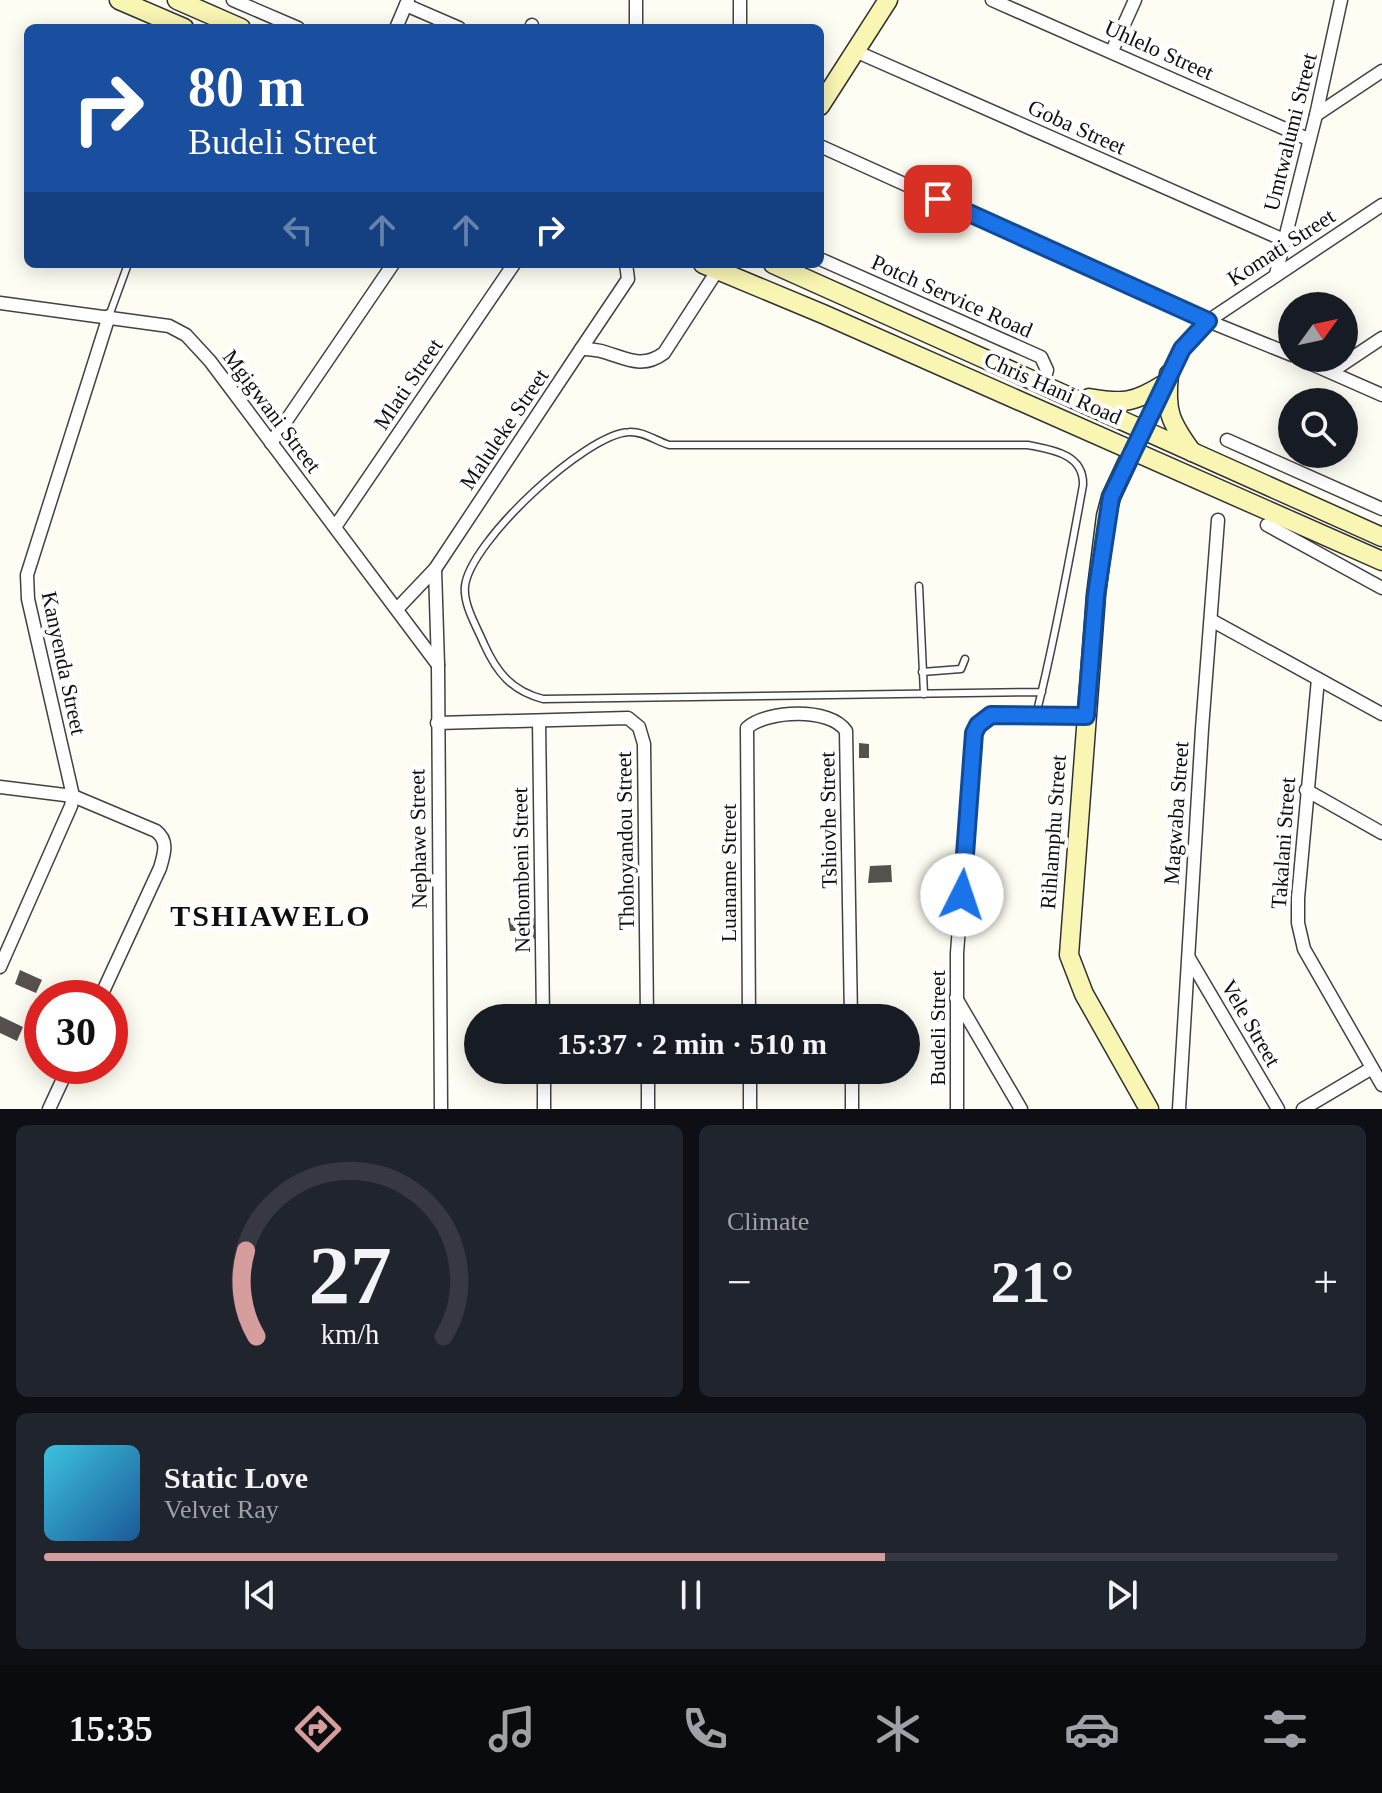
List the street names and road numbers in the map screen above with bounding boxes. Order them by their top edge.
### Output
street label: Uhlelo Street [1101,15,1217,85]
street label: Umtwalumi Street [1258,50,1322,214]
street label: Goba Street [1024,94,1130,160]
street label: Komati Street [1223,203,1339,291]
street label: Potch Service Road [868,249,1036,343]
street label: Mlati Street [368,334,448,434]
street label: Mgigwani Street [218,345,326,477]
street label: Chris Hani Road [980,347,1126,429]
street label: Maluleke Street [455,364,553,494]
street label: Kanyenda Street [37,589,91,737]
street label: Magwaba Street [1159,741,1193,885]
street label: Thohoyandou Street [611,751,639,931]
street label: Tshiovhe Street [814,751,842,889]
street label: Rihlamphu Street [1035,754,1071,910]
street label: Nephawe Street [404,769,432,909]
street label: Takalani Street [1266,776,1300,910]
street label: Nethombeni Street [507,787,535,953]
street label: Luaname Street [716,804,741,942]
street label: Budeli Street [925,970,950,1086]
street label: Vele Street [1216,975,1286,1071]

